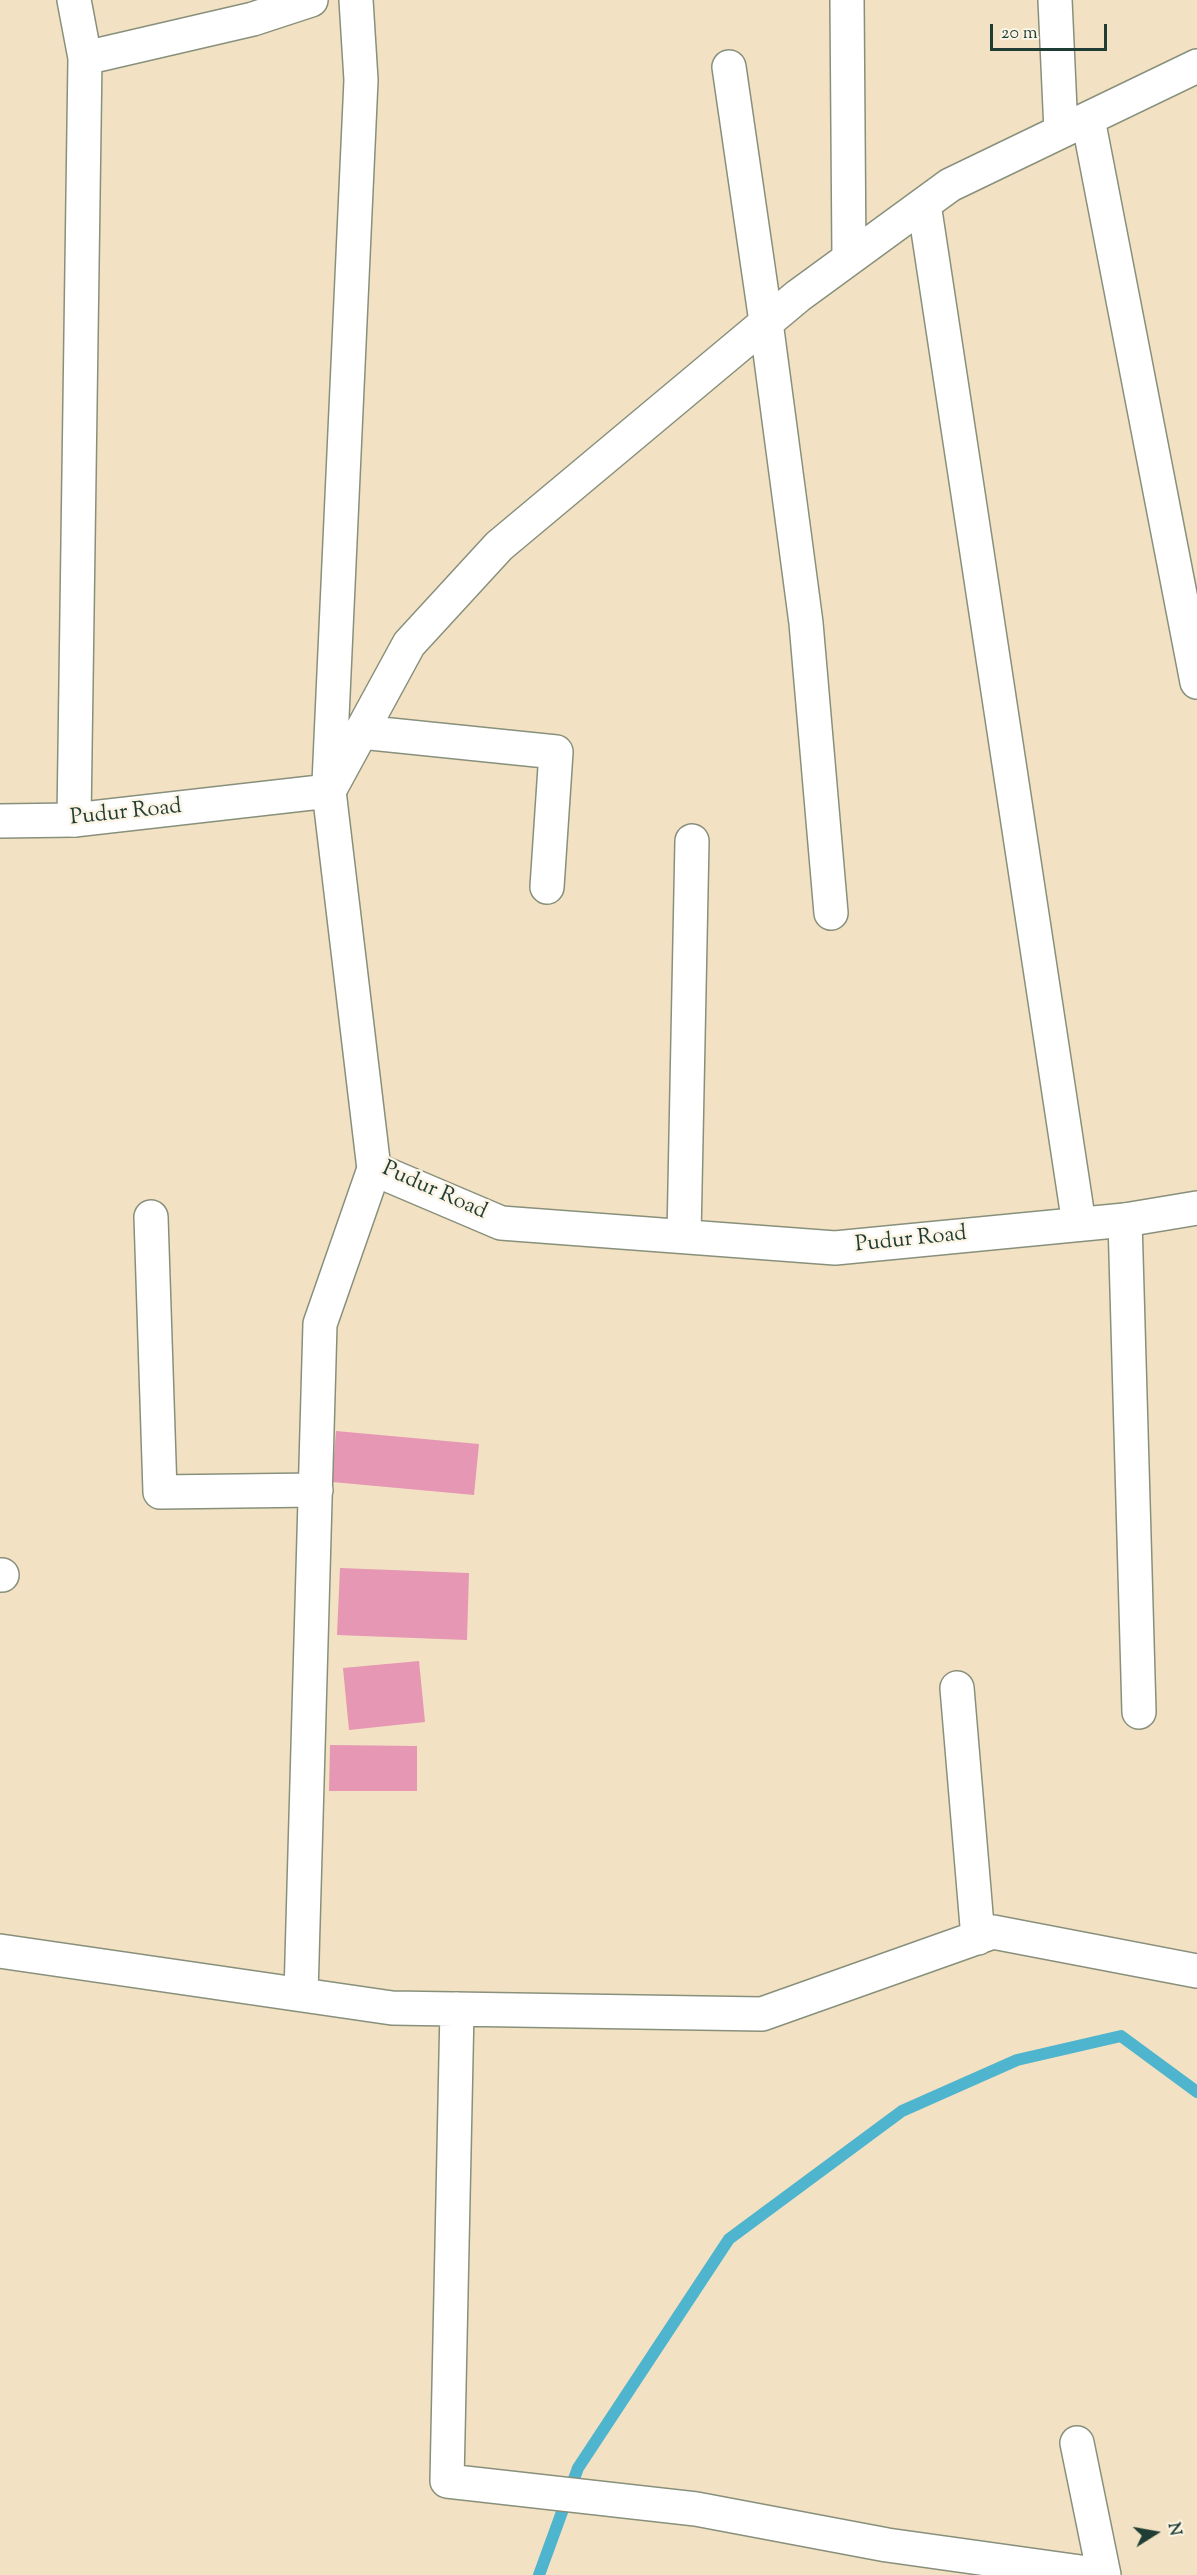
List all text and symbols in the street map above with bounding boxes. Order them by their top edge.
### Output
scale bar [993,12,1110,50]
text: 20 m [1001,21,1038,47]
street label: Pudur Road [69,795,183,833]
street label: Pudur Road [377,1157,491,1227]
street label: Pudur Road [854,1222,968,1260]
north arrow [1125,2503,1185,2563]
text: N [1161,2521,1186,2538]

